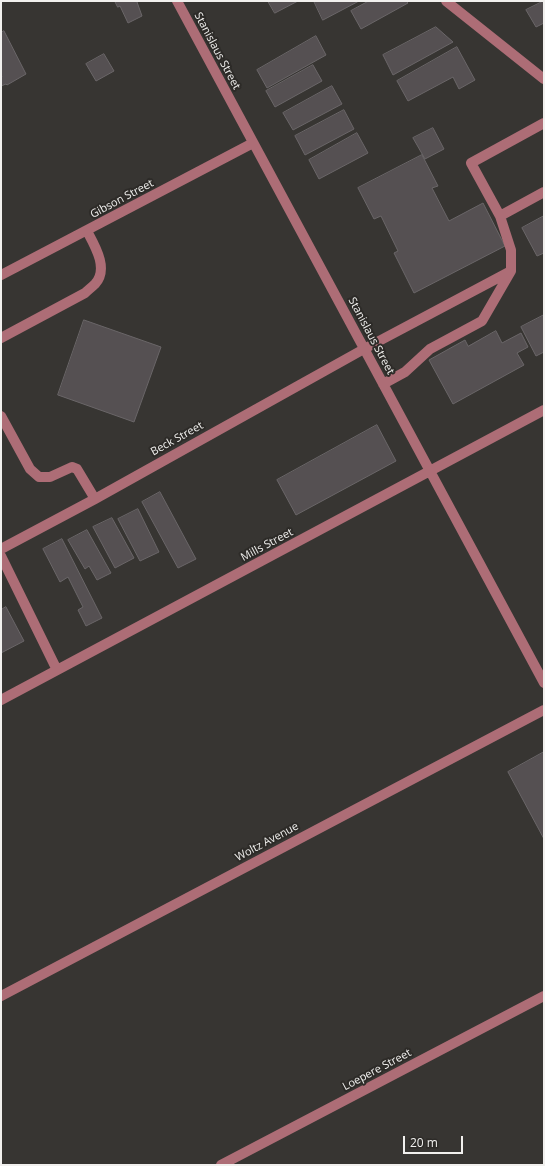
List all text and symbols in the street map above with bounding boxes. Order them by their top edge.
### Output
street label: Stanislaus Street [191,10,243,92]
street label: Gibson Street [88,177,156,221]
street label: Stanislaus Street [345,295,397,377]
street label: Beck Street [148,419,206,459]
street label: Mills Street [239,526,295,564]
street label: Woltz Avenue [233,820,301,864]
street label: Loepere Street [340,1046,414,1094]
scale bar [405,1128,465,1154]
text: 20 m [410,1134,438,1151]

